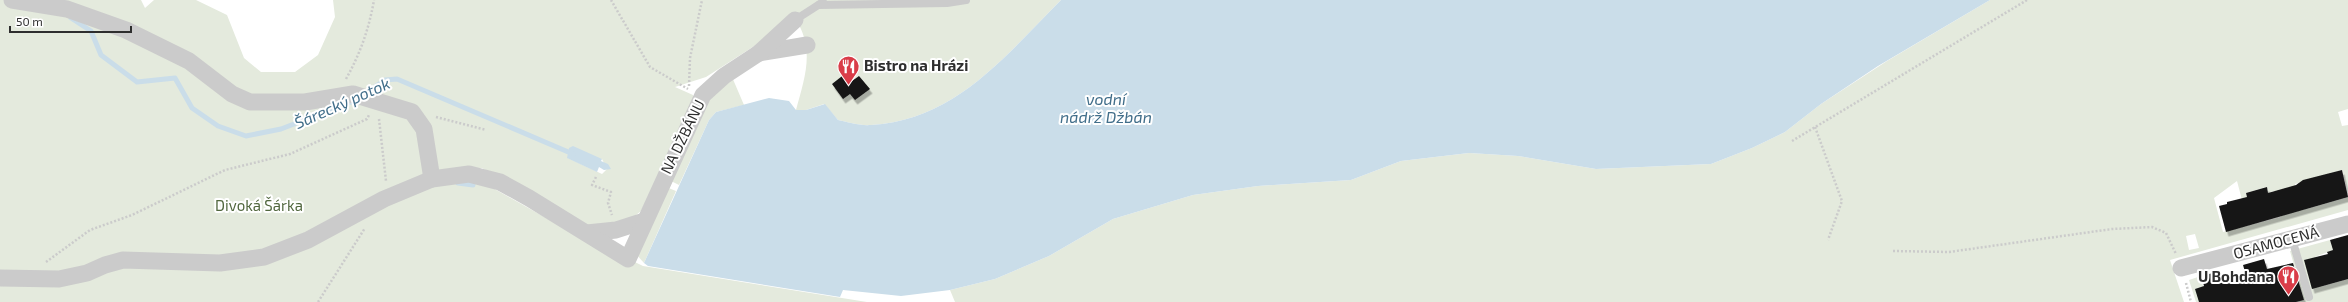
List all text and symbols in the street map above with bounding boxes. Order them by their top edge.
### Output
scale bar [10,8,131,34]
text: 50 m [16,14,43,28]
restaurant icon: Bistro na Hrázi [835,53,861,86]
place label: Bistro na Hrázi [864,56,968,74]
water label: Šárecký potok [291,73,393,133]
water label: vodní nádrž Džbán [1060,89,1152,126]
street label: NA DŽBÁNU [656,96,708,177]
park label: Divoká Šárka [215,196,303,214]
street label: OSAMOCENÁ [2231,222,2321,262]
restaurant icon: U Bohdana [2276,264,2302,297]
place label: U Bohdana [2198,267,2274,285]

